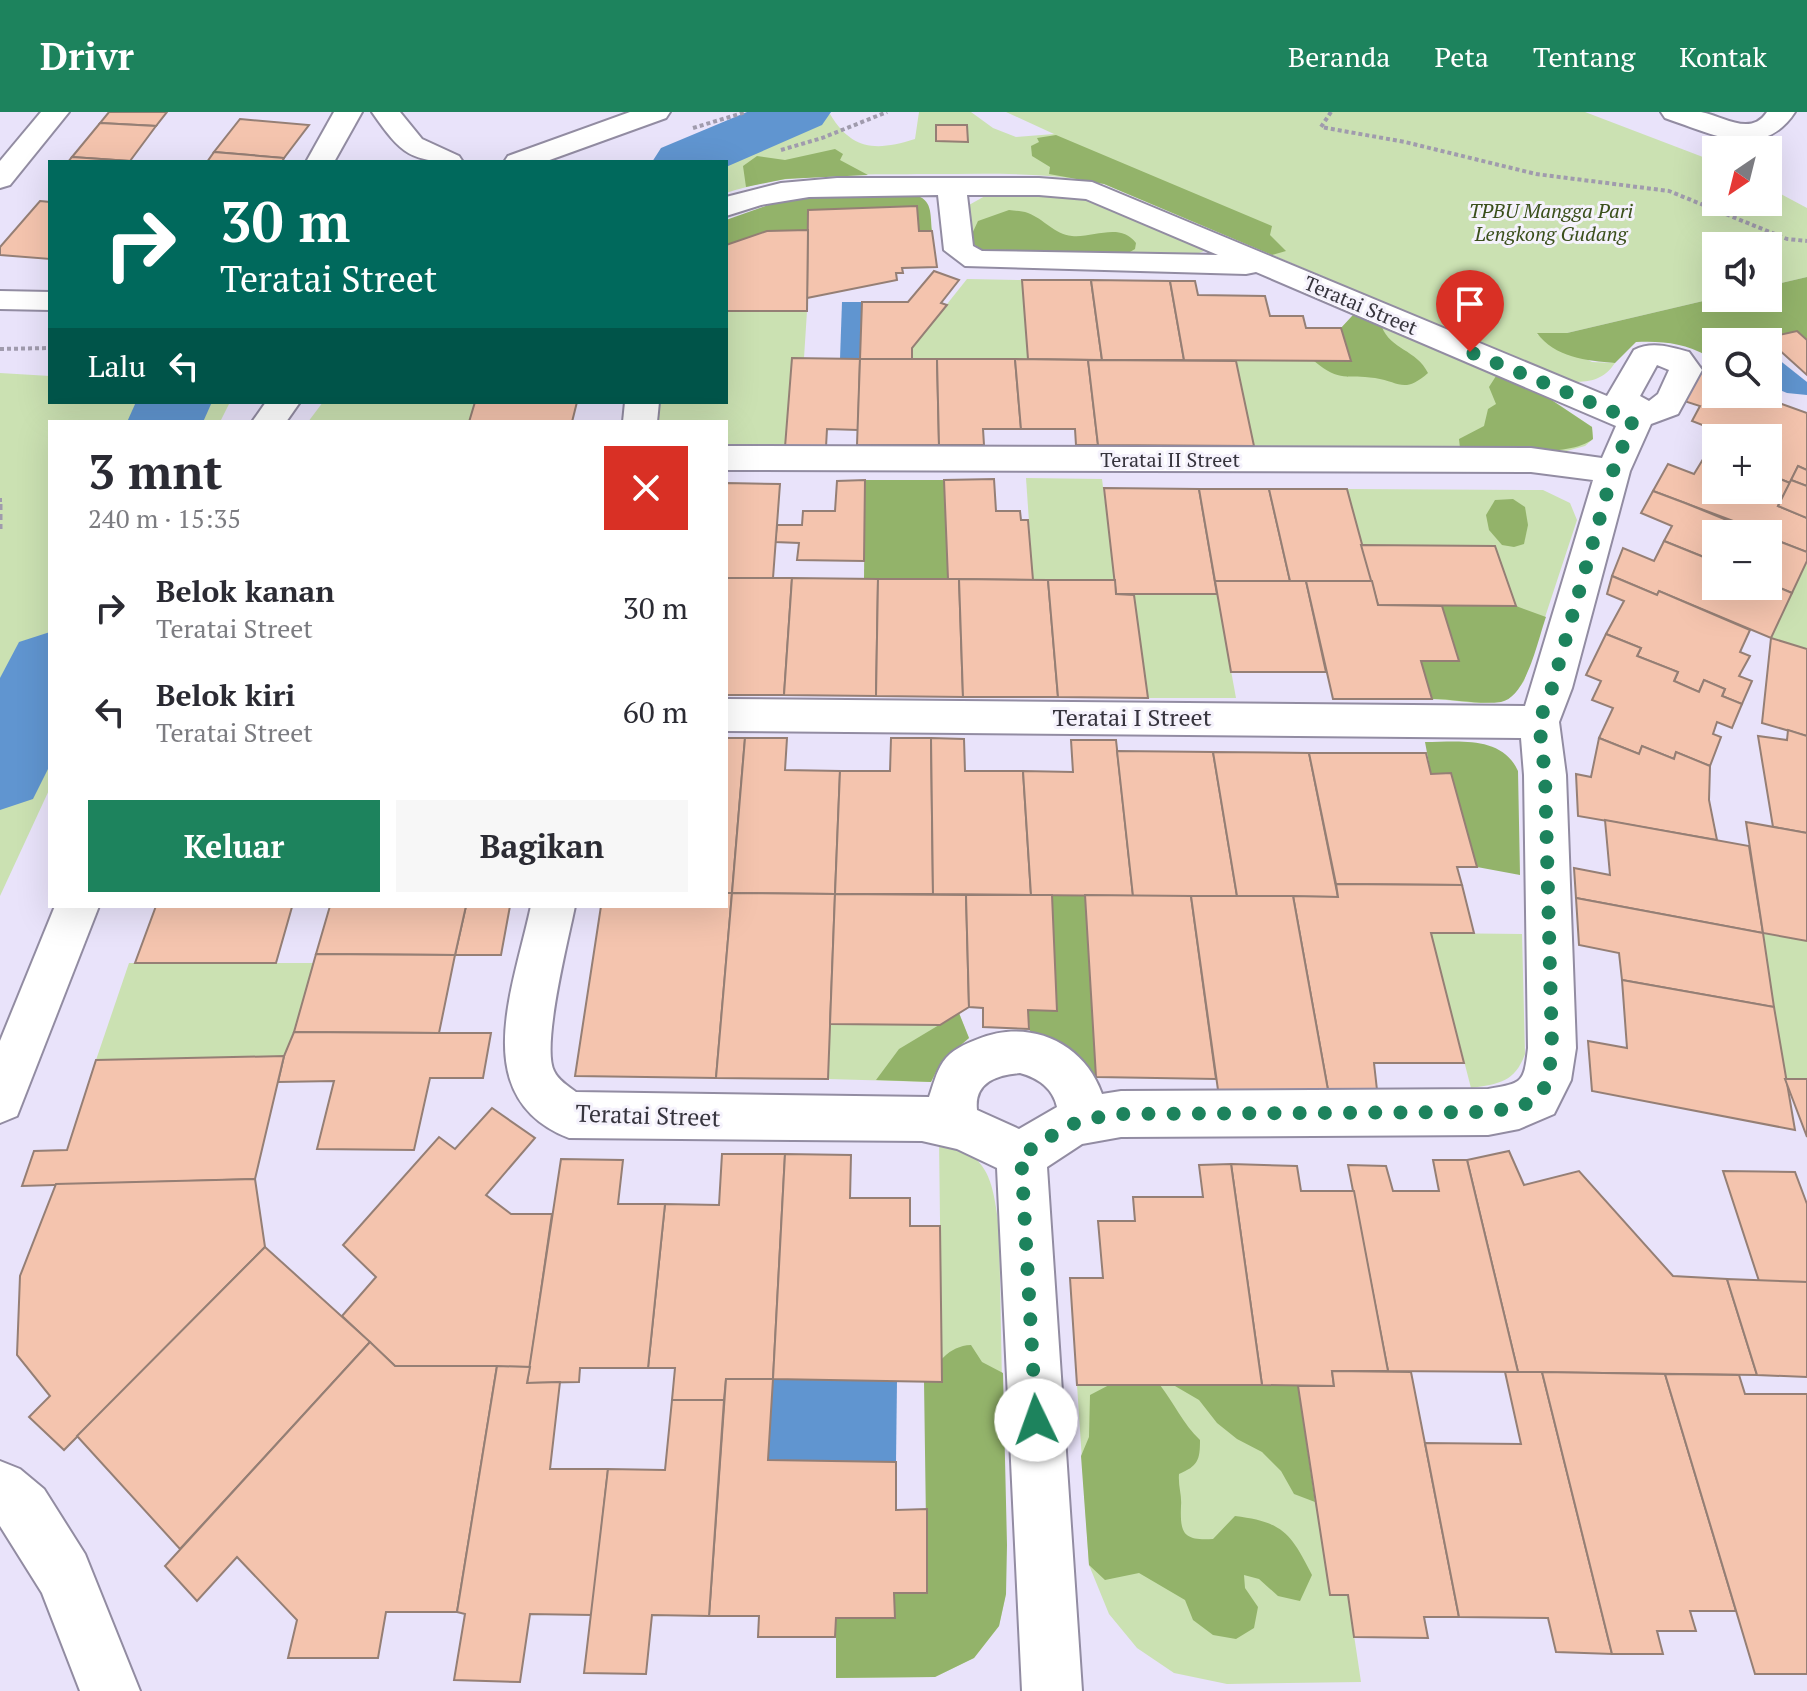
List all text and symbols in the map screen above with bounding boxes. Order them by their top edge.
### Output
text: Drivr [40,31,134,81]
text: Beranda [1288,38,1391,75]
text: Peta [1435,38,1489,75]
text: Tentang [1533,38,1635,75]
text: Kontak [1679,38,1767,75]
north arrow [1702,136,1782,216]
map controls [1702,136,1782,600]
text: 30 m [220,184,350,258]
icon: right [88,192,192,296]
park label: TPBU Mangga Pari Lengkong Gudang [1469,197,1633,247]
button: sound [1702,232,1782,312]
text: Teratai Street [220,255,437,302]
street label: Teratai Street [1300,269,1422,341]
pin [1436,270,1504,352]
icon: arrive [1448,282,1492,326]
button: search [1702,328,1782,408]
icon: left [162,344,206,388]
text: Lalu [88,346,146,386]
button: + [1702,424,1782,504]
text: 3 mnt [88,439,223,503]
button: close [604,446,688,530]
street label: Teratai II Street [1100,446,1240,473]
text: 240 m · 15:35 [88,501,241,535]
button: − [1702,520,1782,600]
text: Belok kanan [156,571,335,611]
icon: right [88,586,132,630]
text: 30 m [623,588,688,628]
text: Teratai Street [156,611,313,645]
text: Belok kiri [156,675,295,715]
icon: left [88,690,132,734]
text: 60 m [623,692,688,732]
street label: Teratai I Street [1052,701,1212,733]
text: Teratai Street [156,715,313,749]
button: Keluar [88,800,380,892]
button: Bagikan [396,800,688,892]
street label: Teratai Street [575,1096,721,1134]
position arrow [994,1378,1078,1462]

